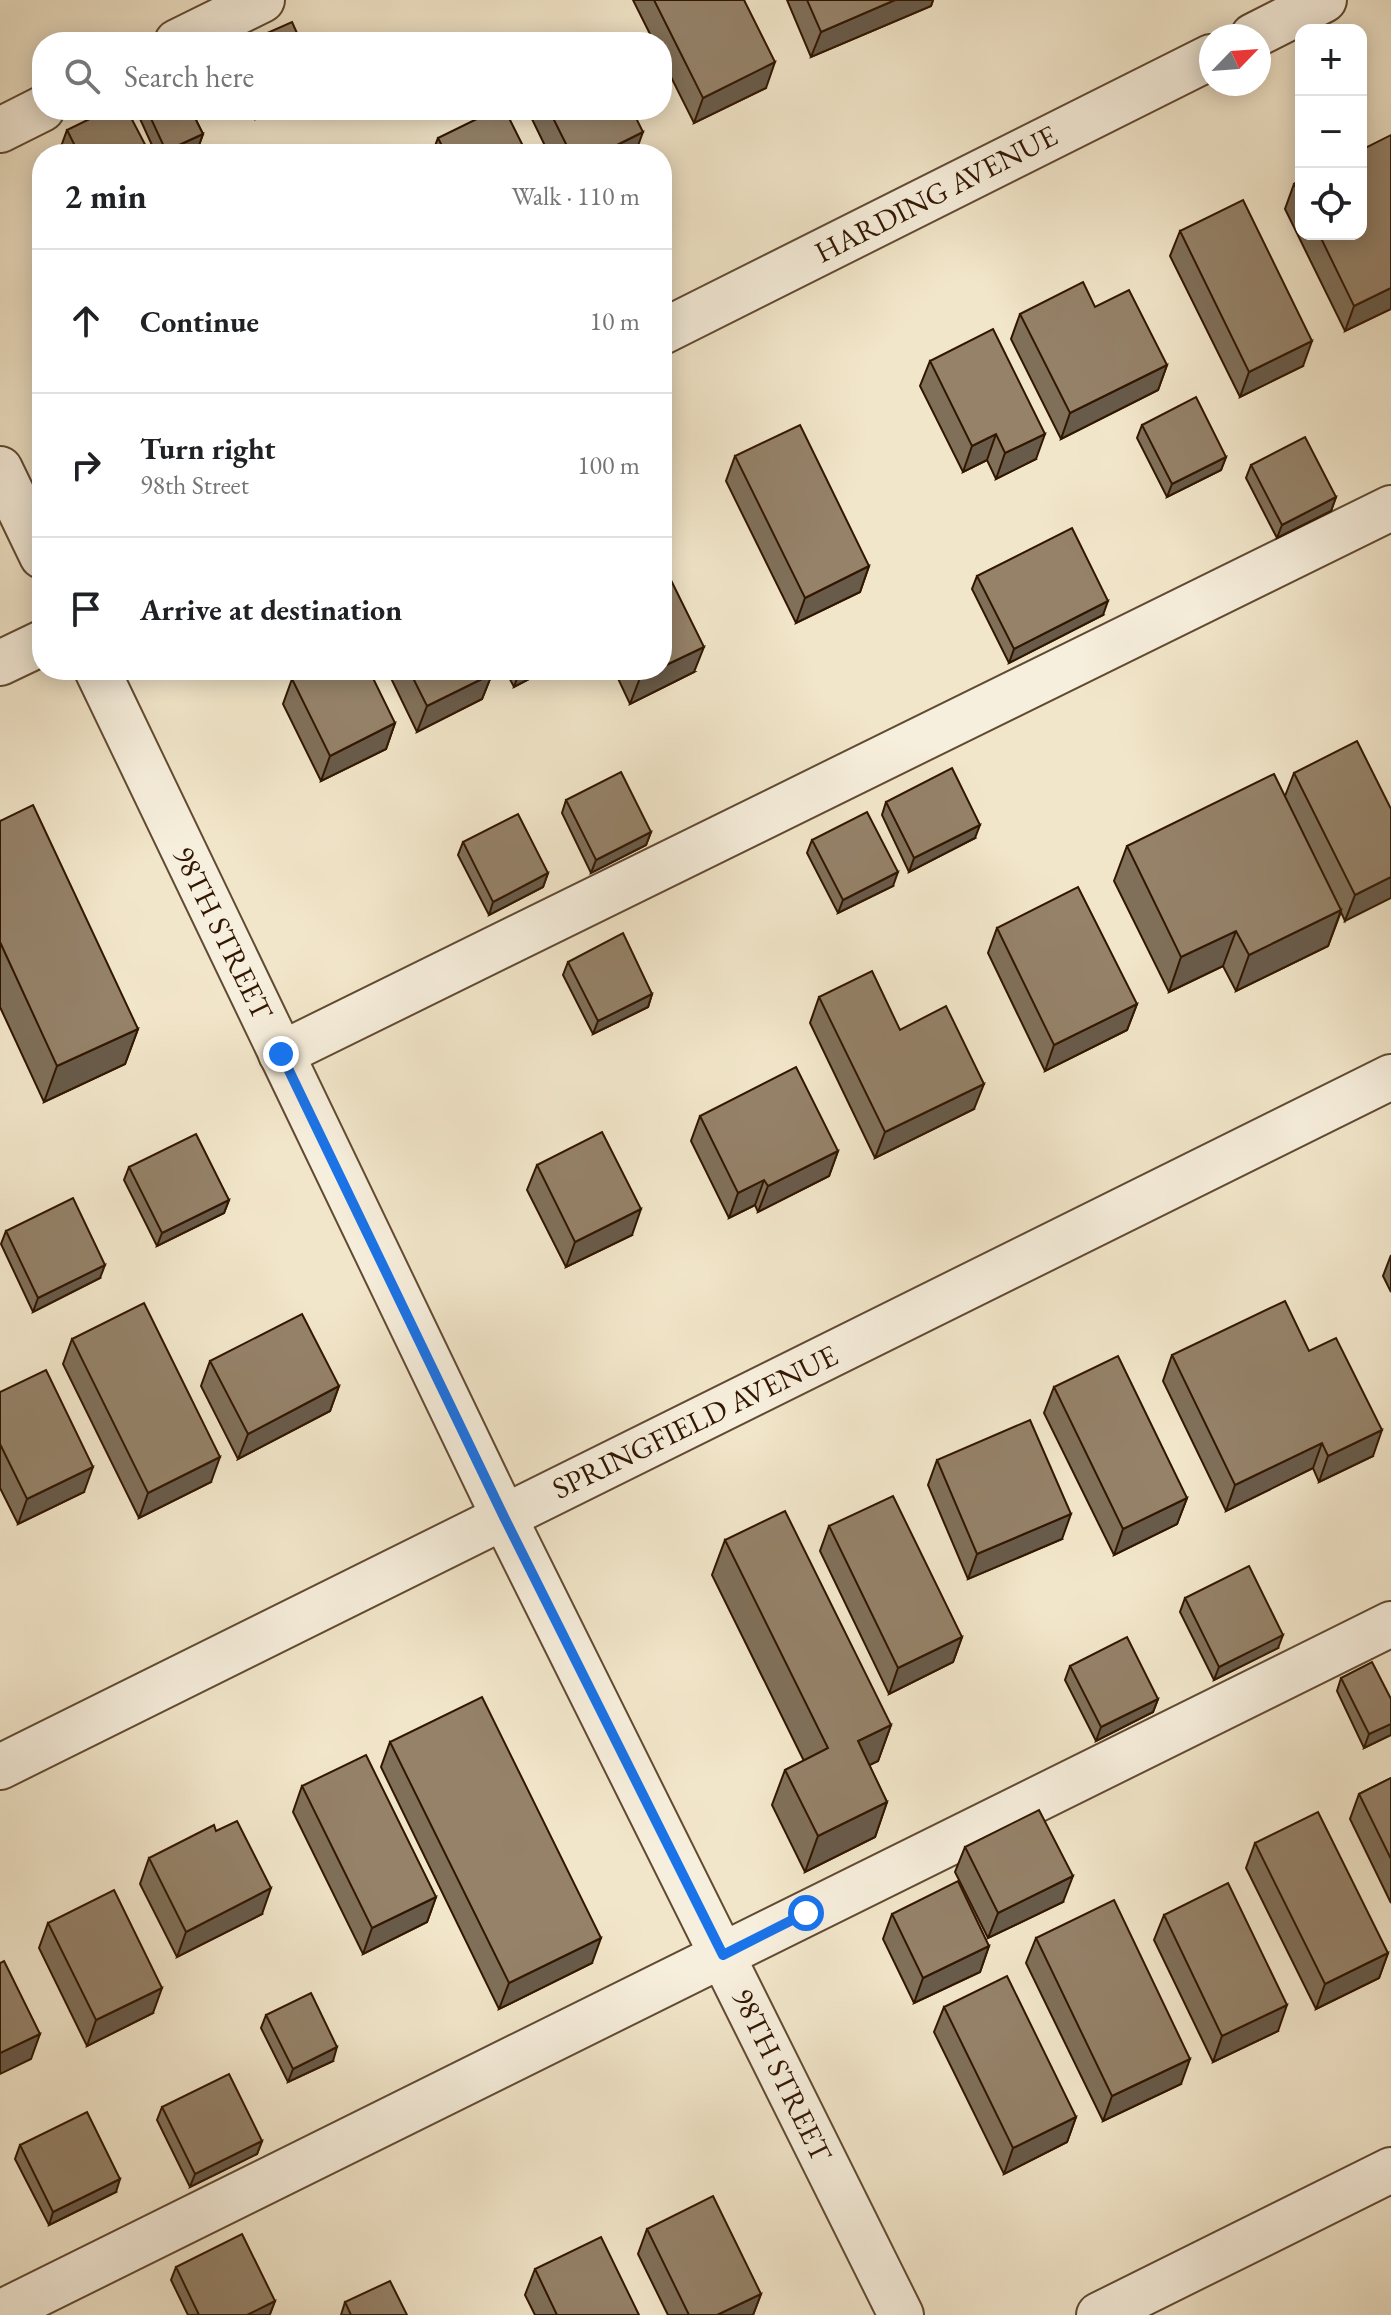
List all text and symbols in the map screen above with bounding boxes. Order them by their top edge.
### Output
north arrow [1199,24,1271,96]
map controls [1295,24,1367,240]
button: + [1295,24,1367,96]
search box [32,32,672,120]
icon: search [60,54,104,98]
text: Search here [124,57,254,96]
button: − [1295,96,1367,168]
street label: HARDING AVENUE [808,115,1064,272]
button: locate [1295,168,1367,240]
text: 2 min [64,174,147,218]
text: Walk · 110 m [512,179,640,213]
icon: ahead [64,299,108,343]
text: Continue [140,302,259,341]
text: 10 m [590,304,640,338]
text: Turn right [140,429,276,468]
icon: right [64,443,108,487]
text: 100 m [577,448,640,482]
text: 98th Street [140,468,249,502]
icon: arrive [64,587,108,631]
text: Arrive at destination [140,590,402,629]
street label: 98TH STREET [165,839,283,1027]
route end [263,1036,299,1072]
street label: SPRINGFIELD AVENUE [546,1335,844,1508]
route start [788,1895,824,1931]
street label: 98TH STREET [724,1981,842,2169]

